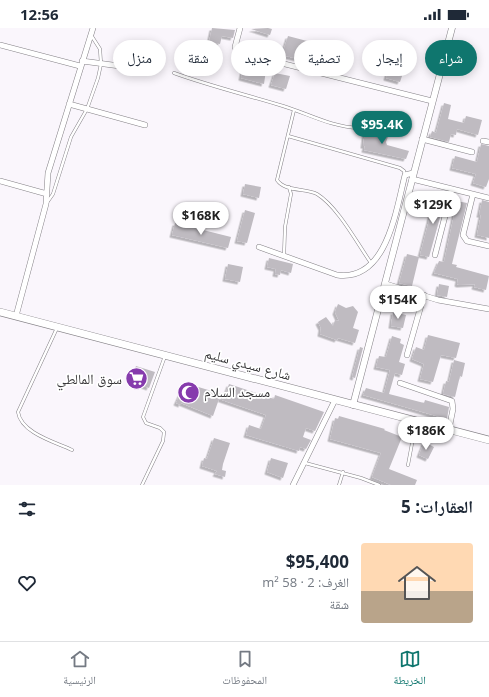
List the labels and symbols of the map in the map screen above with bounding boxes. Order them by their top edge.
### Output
pin: $95.4K [349,111,415,145]
pin: $129K [405,191,461,225]
pin: $168K [173,202,229,236]
pin: $154K [370,286,426,320]
street label: شارع سيدي سليم [202,343,293,387]
supermarket icon: سوق المالطي [124,366,150,392]
place label: سوق المالطي [57,369,122,391]
mosque icon: مسجد السلام [176,379,202,405]
place label: مسجد السلام [204,382,270,402]
pin: $186K [398,417,454,451]

